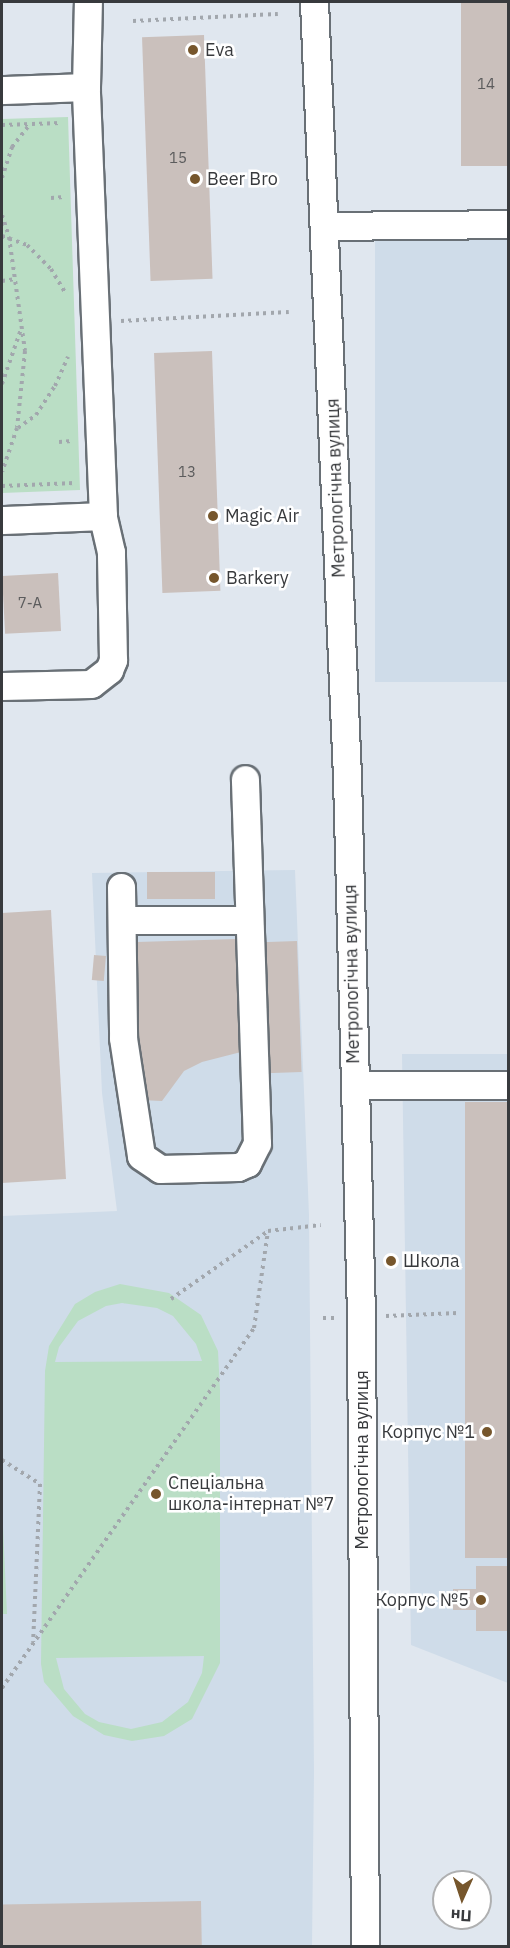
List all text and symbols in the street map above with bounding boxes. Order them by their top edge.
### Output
place label: Eva [205,39,234,61]
marker: Eva [186,43,200,57]
house number: 14 [477,75,495,93]
house number: 15 [169,149,187,167]
place label: Beer Bro [207,168,278,190]
marker: Beer Bro [188,172,202,186]
street label: Метрологічна вулиця [322,398,350,578]
house number: 13 [178,463,196,481]
place label: Magic Air [225,505,299,527]
marker: Magic Air [206,509,220,523]
place label: Barkery [226,567,289,589]
marker: Barkery [207,571,221,585]
house number: 7-А [18,594,42,612]
street label: Метрологічна вулиця [340,884,364,1064]
place label: Школа [403,1250,460,1272]
marker: Школа [384,1254,398,1268]
street label: Метрологічна вулиця [351,1370,373,1550]
place label: Корпус №1 [381,1421,475,1443]
marker: Корпус №1 [480,1425,494,1439]
place label: Спеціальна школа-інтернат №7 [168,1473,334,1516]
marker: Спеціальна школа-інтернат №7 [149,1487,163,1501]
place label: Корпус №5 [375,1589,469,1611]
marker: Корпус №5 [474,1593,488,1607]
north arrow [432,1870,492,1930]
text: Пн [450,1905,472,1927]

